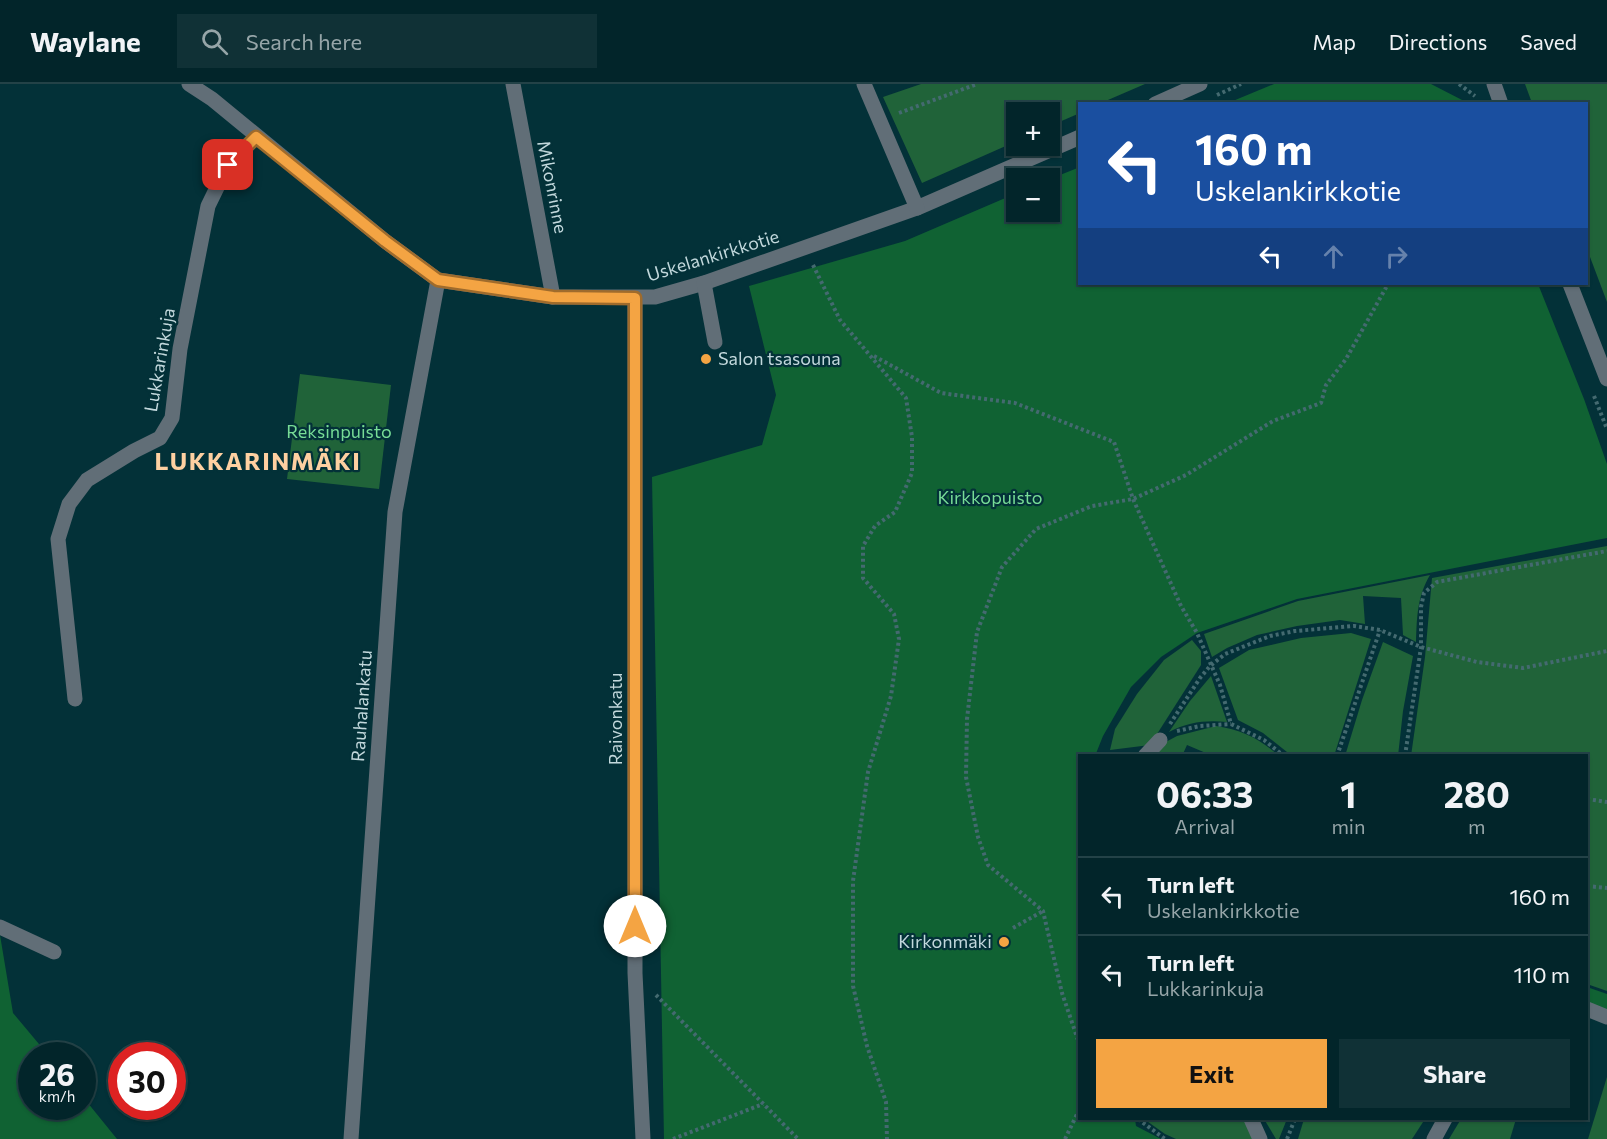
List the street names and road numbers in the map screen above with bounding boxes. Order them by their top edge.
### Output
street label: Mikonrinne [533,138,573,235]
street label: Uskelankirkkotie [644,224,782,286]
street label: Lukkarinkuja [139,306,179,414]
street label: Rauhalankatu [346,649,376,763]
street label: Raivonkatu [604,673,626,765]

